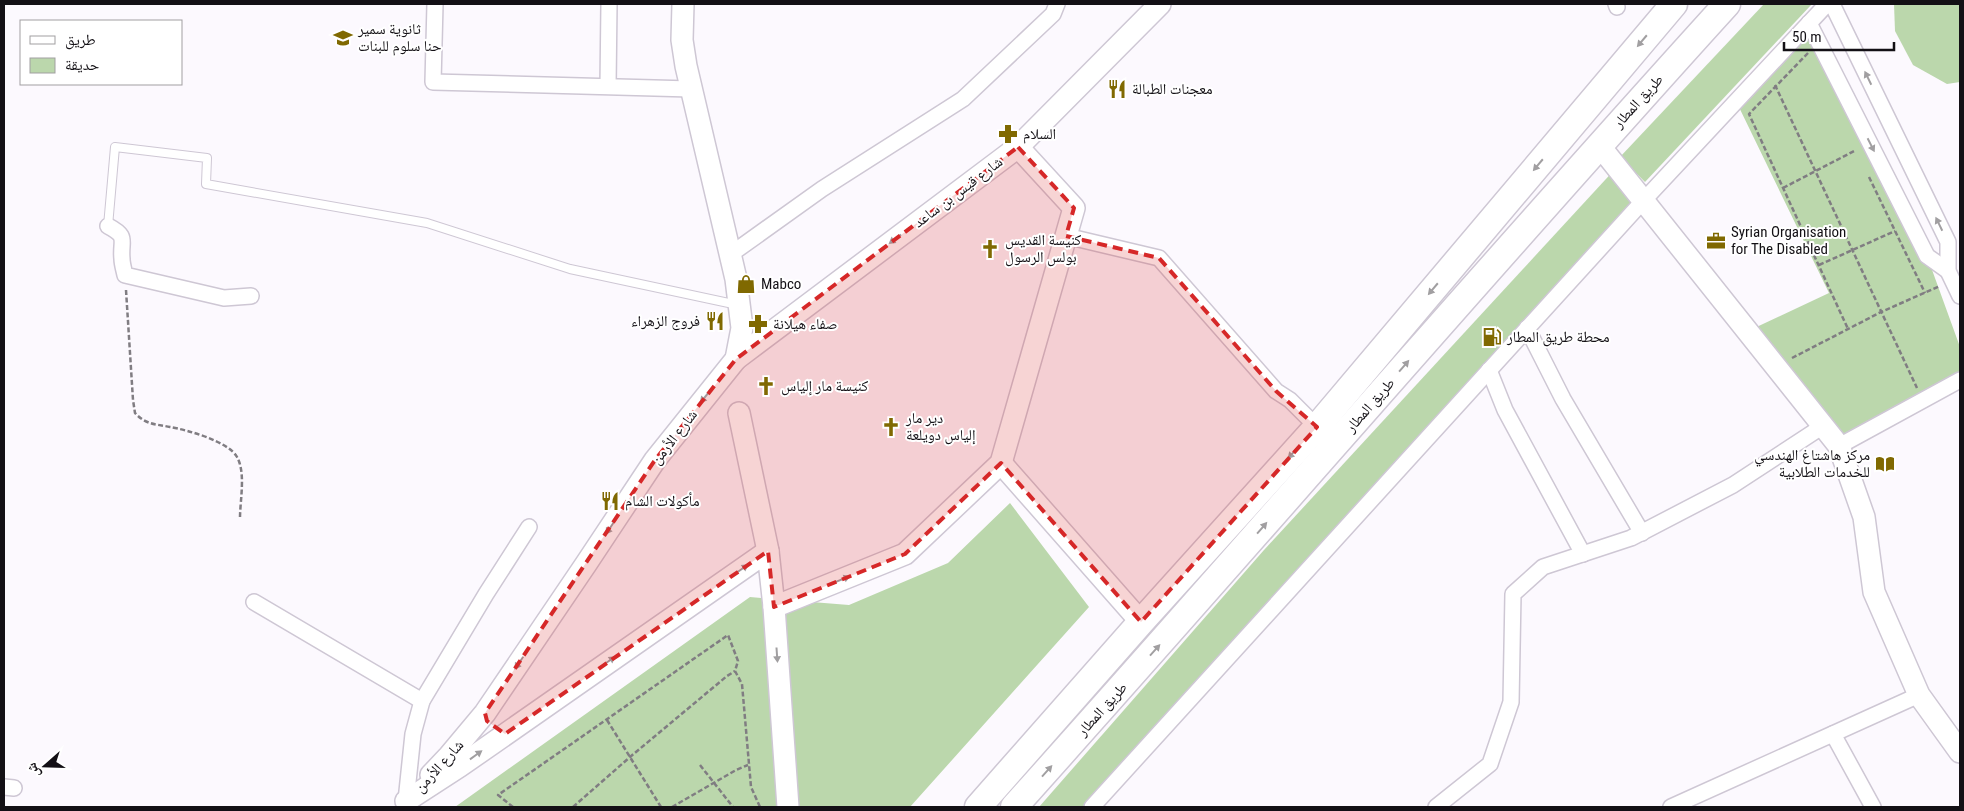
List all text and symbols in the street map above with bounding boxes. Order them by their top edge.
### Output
legend [20,20,182,85]
place label: ثانوية سمير حنا سلوم للبنات [357,20,442,56]
scale bar [1784,20,1894,52]
school or university icon: ثانوية سمير حنا سلوم للبنات [332,27,354,49]
text: 50 m [1792,28,1822,46]
text: طريق [65,31,96,50]
one-way arrow [1637,34,1648,47]
text: حديقة [65,56,100,74]
street label: طريق المطار [1609,70,1668,133]
one-way arrow [1864,71,1872,85]
restaurant icon: معجنات الطبالة [1106,78,1128,100]
place label: معجنات الطبالة [1132,80,1213,98]
pharmacy icon: السلام [997,123,1019,145]
place label: السلام [1023,125,1056,144]
one-way arrow [1867,137,1875,152]
street label: شارع قيس بن ساعد [910,153,1007,232]
one-way arrow [1532,159,1543,172]
one-way arrow [1935,217,1943,231]
place label: Syrian Organisation for The Disabled [1731,223,1846,258]
office icon: Syrian Organisation for The Disabled [1705,230,1727,252]
place label: كنيسة القديس بولس الرسول [1005,231,1081,267]
one-way arrow [889,234,902,245]
church icon: كنيسة القديس بولس الرسول [979,238,1001,260]
shop icon: Mabco [735,273,757,295]
place label: Mabco [761,275,801,293]
one-way arrow [1427,283,1439,295]
restaurant icon: فروج الزهراء [704,310,726,332]
place label: فروج الزهراء [631,312,700,331]
pharmacy icon: صفاء هيلانة [747,313,769,335]
place label: صفاء هيلانة [773,315,837,333]
fuel station icon: محطة طريق المطار [1481,326,1503,348]
place label: محطة طريق المطار [1506,328,1610,347]
one-way arrow [1398,361,1410,373]
street label: طريق المطار [1341,374,1399,437]
church icon: كنيسة مار إلياس [755,375,777,397]
place label: كنيسة مار إلياس [781,377,868,396]
one-way arrow [700,390,711,403]
street label: شارع الأرمن [647,406,702,469]
place label: دير مار إلياس دويلعة [905,409,976,445]
church icon: دير مار إلياس دويلعة [880,416,902,438]
place label: مركز هاشتاغ الهندسي للخدمات الطلابية [1754,446,1870,481]
one-way arrow [1288,447,1299,460]
library icon: مركز هاشتاغ الهندسي للخدمات الطلابية [1874,453,1896,475]
restaurant icon: مأكولات الشام [599,490,621,512]
place label: مأكولات الشام [625,492,700,511]
one-way arrow [605,522,615,535]
one-way arrow [1257,522,1268,535]
one-way arrow [735,564,749,574]
one-way arrow [836,575,851,583]
one-way arrow [1149,645,1161,657]
one-way arrow [774,648,782,664]
one-way arrow [514,656,524,670]
one-way arrow [602,656,616,666]
street label: طريق المطار [1073,678,1132,741]
street label: شارع الأرمن [411,736,468,797]
north arrow [20,741,70,791]
one-way arrow [469,750,483,760]
text: ش [23,760,44,780]
one-way arrow [1041,764,1052,777]

